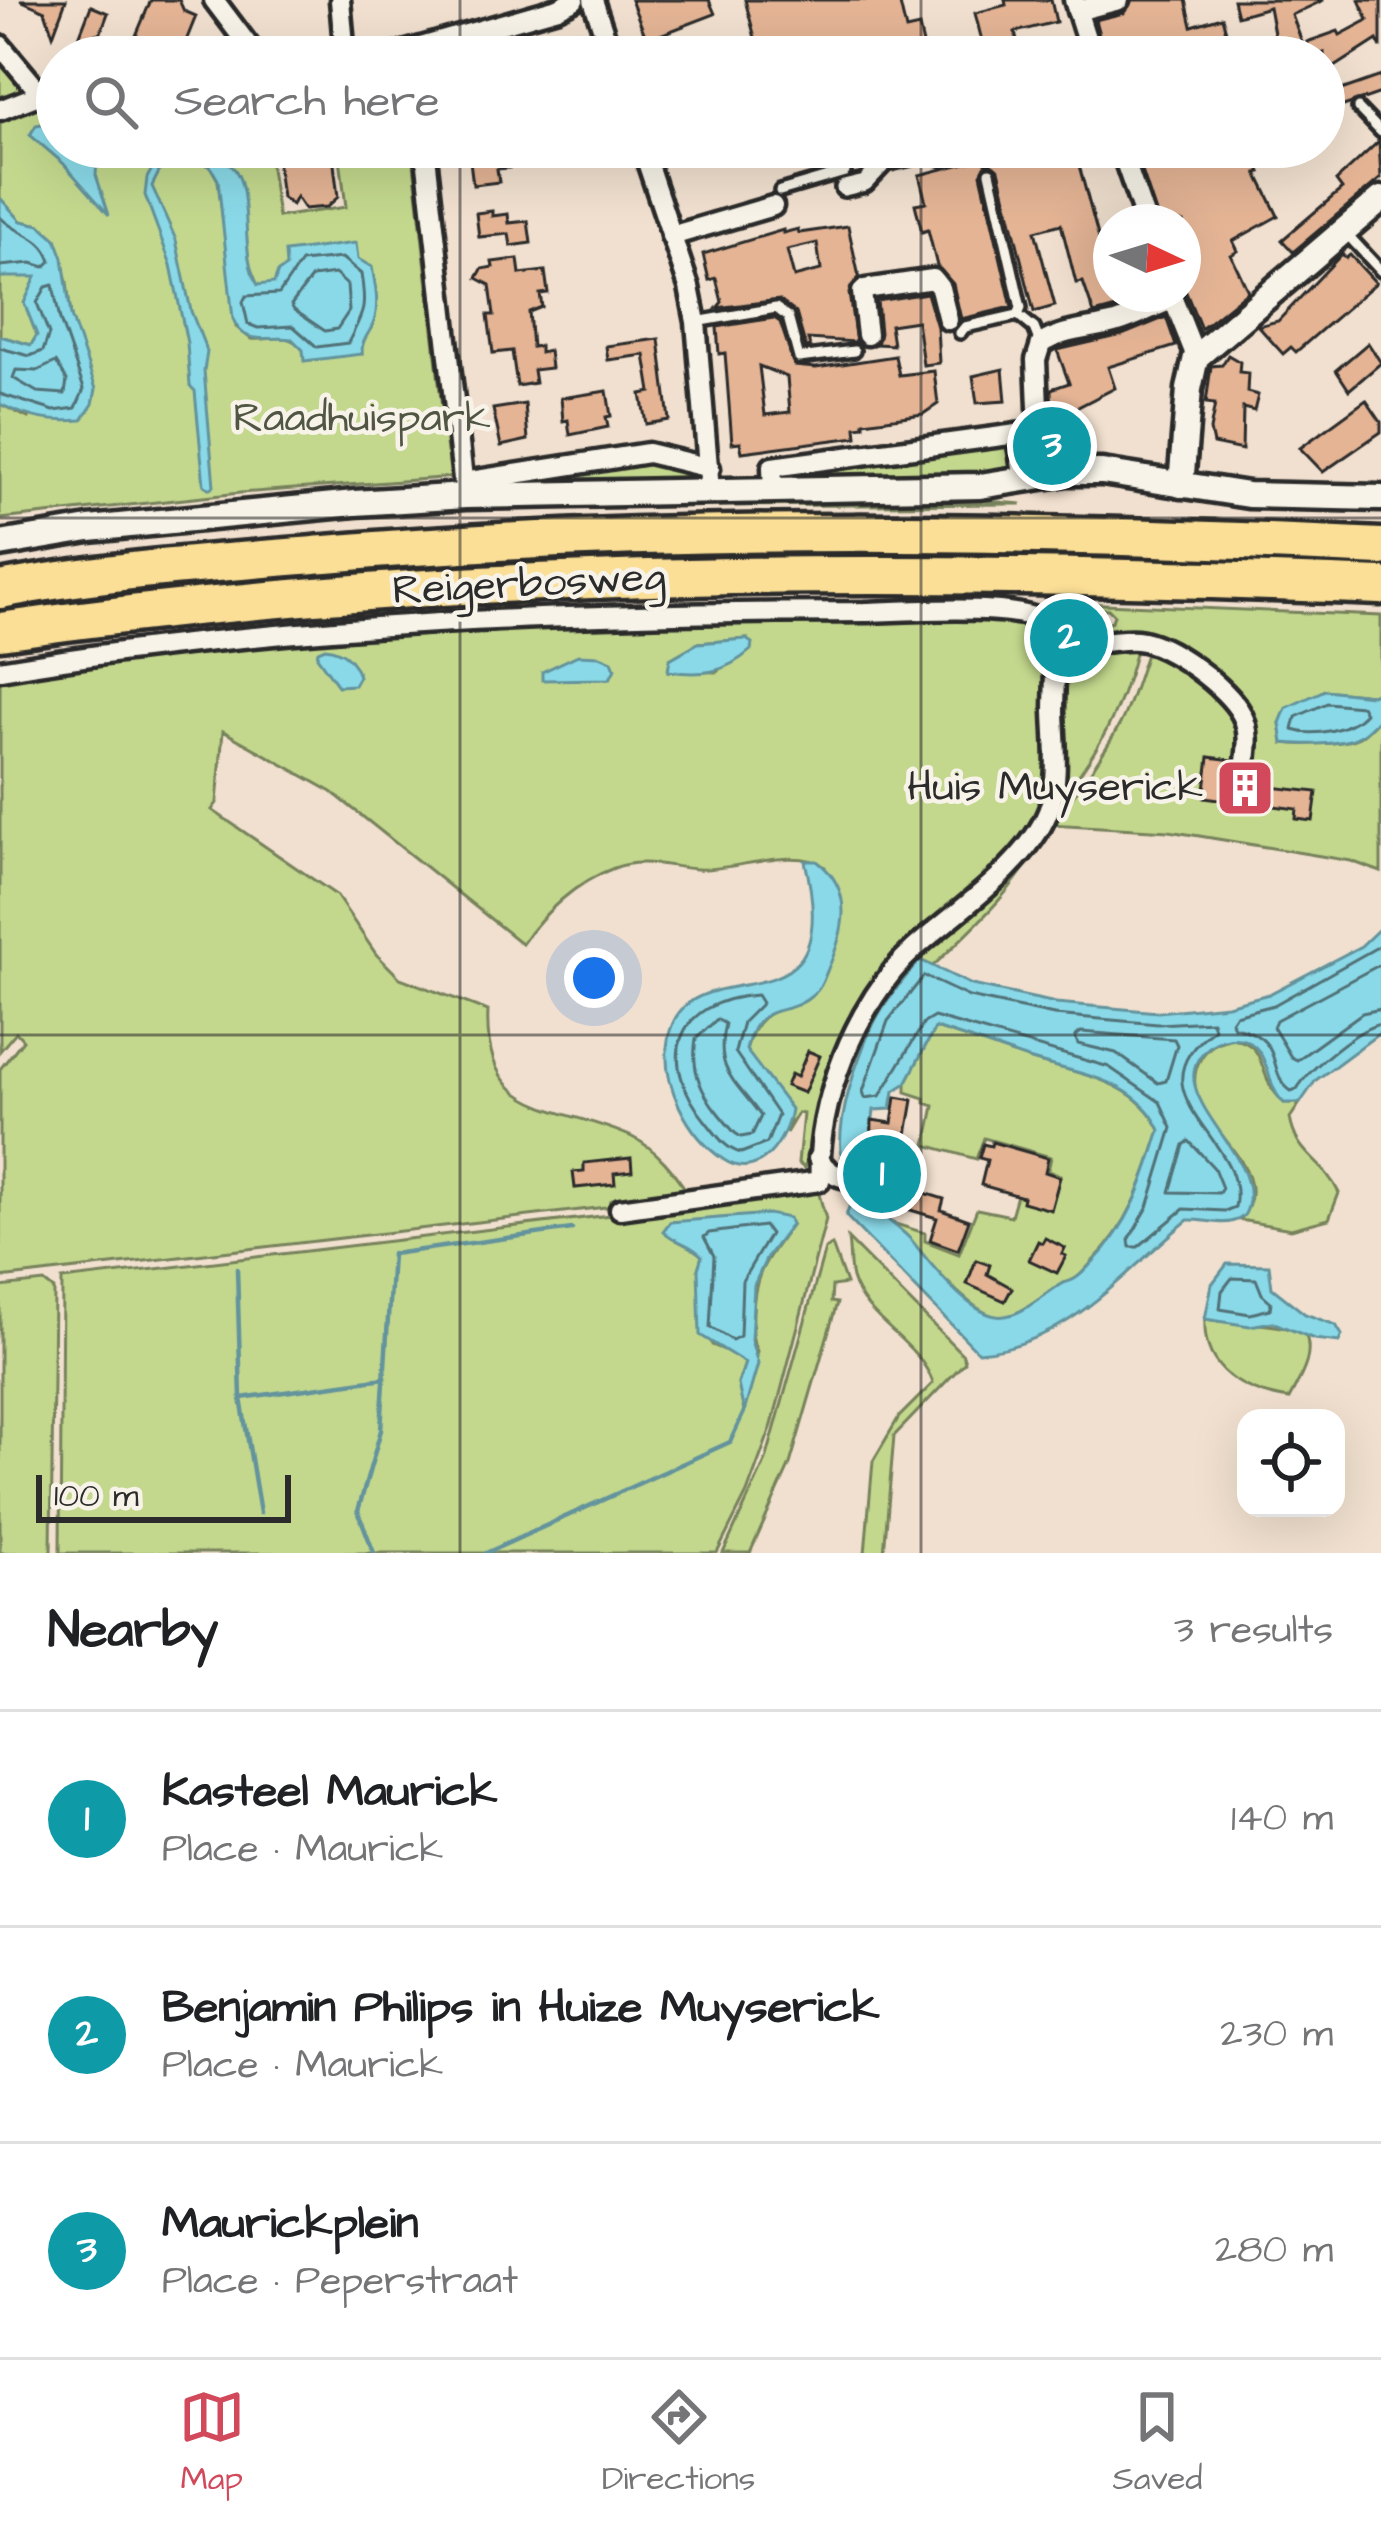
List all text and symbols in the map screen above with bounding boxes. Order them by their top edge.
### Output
search box [36,36,1345,168]
icon: search [78,69,144,135]
text: Search here [174,71,440,133]
north arrow [1093,204,1201,312]
park label: Raadhuispark [233,390,491,448]
pin: 3 [1013,401,1091,491]
street label: Reigerbosweg [391,548,667,620]
pin: 2 [1030,593,1108,683]
building icon: Huis Muyserick [1214,757,1276,819]
place label: Huis Muyserick [907,759,1203,818]
your location [564,948,624,1008]
pin: 1 [843,1129,921,1219]
map controls [1237,1409,1345,1517]
button: locate [1237,1409,1345,1517]
scale bar [36,1469,291,1522]
text: 100 m [54,1473,139,1519]
text: Nearby [48,1596,218,1667]
text: 3 results [1174,1604,1333,1658]
text: Kasteel Maurick [162,1761,497,1823]
text: 1 [85,1792,90,1846]
text: 140 m [1231,1792,1333,1846]
text: Place · Maurick [162,1823,443,1877]
text: Benjamin Philips in Huize Muyserick [162,1977,880,2039]
text: 2 [76,2008,98,2062]
text: 230 m [1220,2008,1333,2062]
text: Place · Maurick [162,2039,443,2093]
text: Maurickplein [162,2193,419,2255]
text: 3 [77,2224,97,2278]
text: 280 m [1215,2224,1333,2278]
text: Place · Peperstraat [162,2255,518,2309]
tab: Map [179,2384,245,2502]
tab: Directions [602,2384,755,2502]
tab: Saved [1112,2384,1202,2502]

